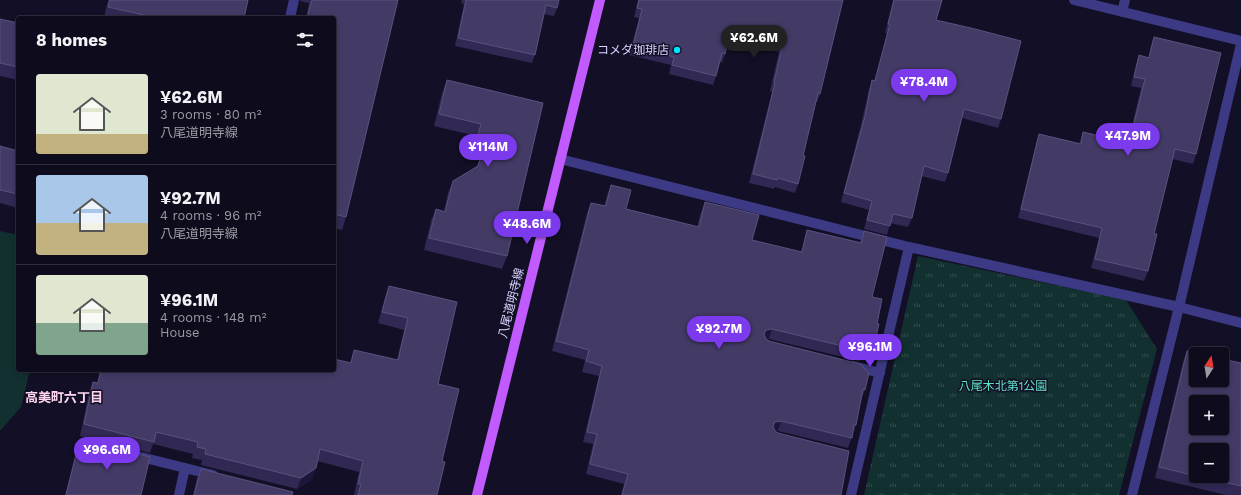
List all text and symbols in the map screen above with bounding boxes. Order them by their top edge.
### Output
pin: ¥62.6M [721,25,787,59]
icon: filters [294,29,316,51]
text: 8 homes [36,30,107,50]
text: ¥62.6M [730,30,778,45]
place label: コメダ珈琲店 [597,43,669,57]
marker: コメダ珈琲店 [672,45,682,55]
pin: ¥78.4M [891,69,957,103]
text: ¥78.4M [900,74,948,89]
text: ¥62.6M [160,87,223,107]
icon: home [68,90,116,138]
text: 3 rooms · 80 m² [160,107,261,122]
pin: ¥47.9M [1095,123,1161,157]
text: 八尾道明寺線 [160,125,238,140]
text: ¥47.9M [1105,128,1151,143]
pin: ¥114M [460,134,516,168]
text: ¥114M [468,139,508,154]
text: ¥92.7M [160,188,221,208]
icon: home [68,191,116,239]
text: 4 rooms · 96 m² [160,208,262,223]
pin: ¥48.6M [494,211,560,245]
text: ¥48.6M [503,216,551,231]
text: 八尾道明寺線 [160,226,238,241]
street label: 八尾道明寺線 [495,266,527,340]
text: ¥96.1M [160,290,218,310]
icon: home [68,291,116,339]
text: 4 rooms · 148 m² [160,310,266,325]
pin: ¥92.7M [686,316,752,350]
text: ¥92.7M [696,321,742,336]
text: House [160,325,200,340]
pin: ¥96.1M [837,334,903,368]
text: ¥96.1M [848,339,892,354]
north arrow [1189,347,1229,387]
map controls [1189,347,1229,483]
park label: 八尾木北第1公園 [959,379,1047,393]
district label: 高美町六丁目 [25,390,103,405]
button: + [1189,395,1229,435]
pin: ¥96.6M [74,437,140,471]
text: ¥96.6M [83,442,131,457]
button: − [1189,443,1229,483]

